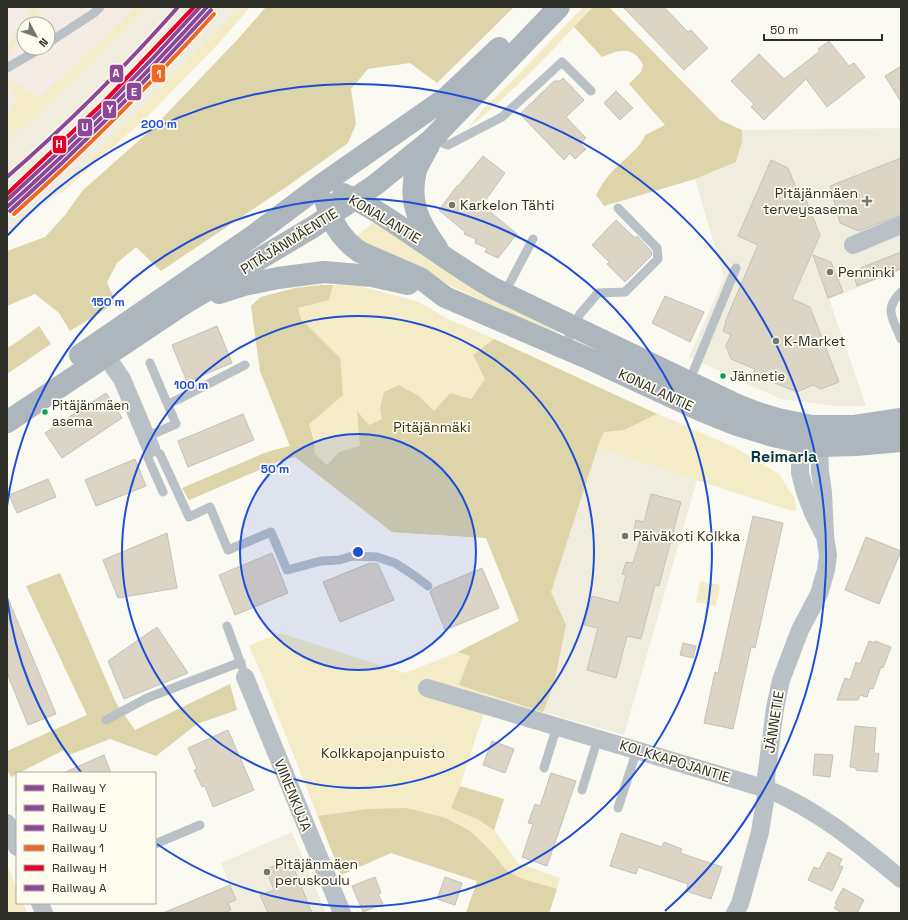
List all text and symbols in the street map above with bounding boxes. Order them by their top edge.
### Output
north arrow [16,16,56,56]
scale bar [764,16,882,42]
text: 50 m [770,22,798,38]
text: N [36,35,51,50]
line badge: A [109,64,124,83]
line badge: 1 [151,64,166,83]
text: A [113,66,120,80]
text: 1 [157,67,162,81]
line badge: E [126,82,142,101]
text: E [131,85,137,99]
line badge: Y [102,100,117,119]
text: Y [107,102,114,116]
text: 200 m [141,116,177,132]
line badge: U [77,118,93,137]
text: U [81,120,89,134]
line badge: H [52,135,67,154]
text: H [55,137,63,151]
place label: Pitäjänmäen terveysasema [763,184,858,218]
street label: KONALANTIE [346,190,424,248]
marker: Pitäjänmäen terveysasema [861,195,873,207]
place label: Karkelon Tähti [460,196,555,214]
marker: Karkelon Tähti [447,200,457,210]
street label: PITÄJÄNMÄENTIE [237,204,341,278]
place label: Penninki [838,263,895,281]
marker: Penninki [825,267,835,277]
text: 150 m [91,294,125,310]
place label: K-Market [784,332,845,350]
marker: K-Market [771,336,781,346]
street label: KONALANTIE [616,365,697,415]
place label: Jännetie [730,368,785,385]
marker: Jännetie [718,371,728,381]
text: 100 m [174,377,208,393]
place label: Pitäjänmäen asema [52,397,129,430]
marker: Pitäjänmäen asema [40,407,50,417]
park label: Pitäjänmäki [393,418,471,436]
district label: Reimarla [751,446,817,467]
text: 50 m [261,461,289,477]
place label: Päiväkoti Kolkka [633,527,740,545]
marker: Päiväkoti Kolkka [620,531,630,541]
centre of rings [351,545,365,559]
street label: JÄNNETIE [760,690,788,754]
street label: KOLKKAPOJANTIE [618,736,732,786]
park label: Kolkkapojanpuisto [321,744,445,762]
street label: VIINENKUJA [270,756,316,834]
legend [16,772,156,904]
text: Railway Y [52,780,107,796]
text: Railway E [52,800,106,816]
text: Railway U [52,820,107,836]
text: Railway 1 [52,840,104,856]
place label: Pitäjänmäen peruskoulu [275,855,358,889]
text: Railway H [52,860,107,876]
marker: Pitäjänmäen peruskoulu [262,867,272,877]
text: Railway A [52,880,107,896]

